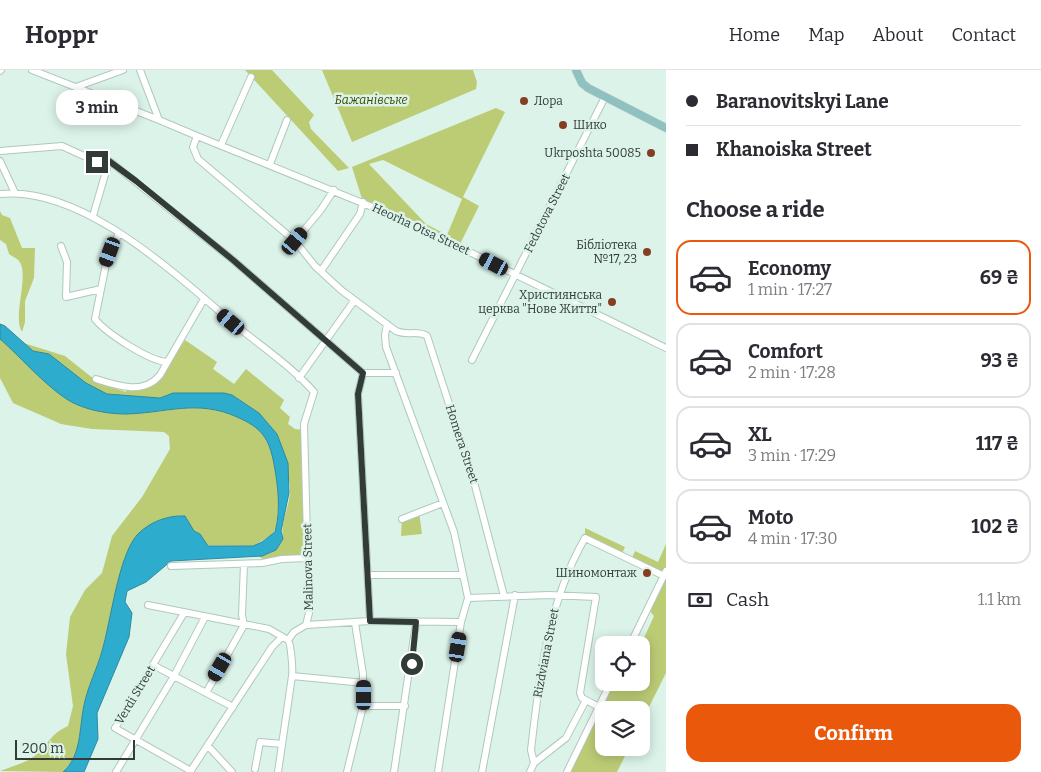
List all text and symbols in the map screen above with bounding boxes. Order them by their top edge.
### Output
text: Hoppr [25,21,98,49]
text: Home [729,24,780,46]
text: Map [808,24,844,46]
text: About [872,24,923,46]
text: Contact [951,24,1016,46]
callout: 3 min [56,89,138,124]
text: Baranovitskyi Lane [716,90,889,113]
park label: Бажанівське [335,93,407,107]
place label: Лора [534,94,563,108]
marker: Лора [518,95,530,107]
text: 3 min [76,98,118,117]
place label: Шико [573,118,607,132]
marker: Шико [557,119,569,131]
text: Khanoiska Street [716,138,872,161]
place label: Ukrposhta 50085 [544,146,641,160]
marker: Ukrposhta 50085 [645,147,657,159]
route end [86,151,108,173]
street label: Fedotova Street [521,171,573,255]
text: Choose a ride [686,196,825,223]
street label: Heorha Otsa Street [370,200,473,258]
car [279,225,310,257]
car [97,235,122,269]
place label: Бібліотека №17, 23 [576,238,637,266]
marker: Бібліотека №17, 23 [641,246,653,258]
car [477,251,510,277]
icon: car [688,255,733,300]
text: Economy [748,257,831,280]
text: 69 ₴ [980,266,1019,289]
text: 1 min · 17:27 [748,280,832,299]
place label: Християнська церква "Нове Життя" [478,288,602,316]
marker: Християнська церква "Нове Життя" [606,296,618,308]
car [214,307,247,337]
icon: car [688,338,733,383]
text: Comfort [748,340,823,363]
text: 93 ₴ [981,349,1019,372]
text: 2 min · 17:28 [748,363,836,382]
street label: Homera Street [443,403,482,486]
icon: car [688,421,733,466]
text: XL [748,423,772,446]
text: 117 ₴ [976,432,1019,455]
text: 3 min · 17:29 [748,446,836,465]
icon: car [688,504,733,549]
text: Moto [748,506,794,529]
text: 102 ₴ [971,515,1019,538]
street label: Malinova Street [300,523,316,611]
text: 4 min · 17:30 [748,529,838,548]
place label: Шиномонтаж [556,566,637,580]
marker: Шиномонтаж [641,567,653,579]
icon: cash [686,586,714,614]
text: Cash [726,588,769,611]
text: 1.1 km [978,590,1021,609]
street label: Rizdviana Street [530,607,562,699]
car [448,631,467,663]
map controls [595,636,650,756]
button: locate [595,636,650,691]
car [206,650,233,684]
route start [401,653,423,675]
street label: Verdi Street [112,663,158,727]
car [356,680,371,710]
button: layers [595,701,650,756]
button: Confirm [686,704,1021,762]
scale bar [15,737,135,760]
text: 200 m [22,740,64,757]

